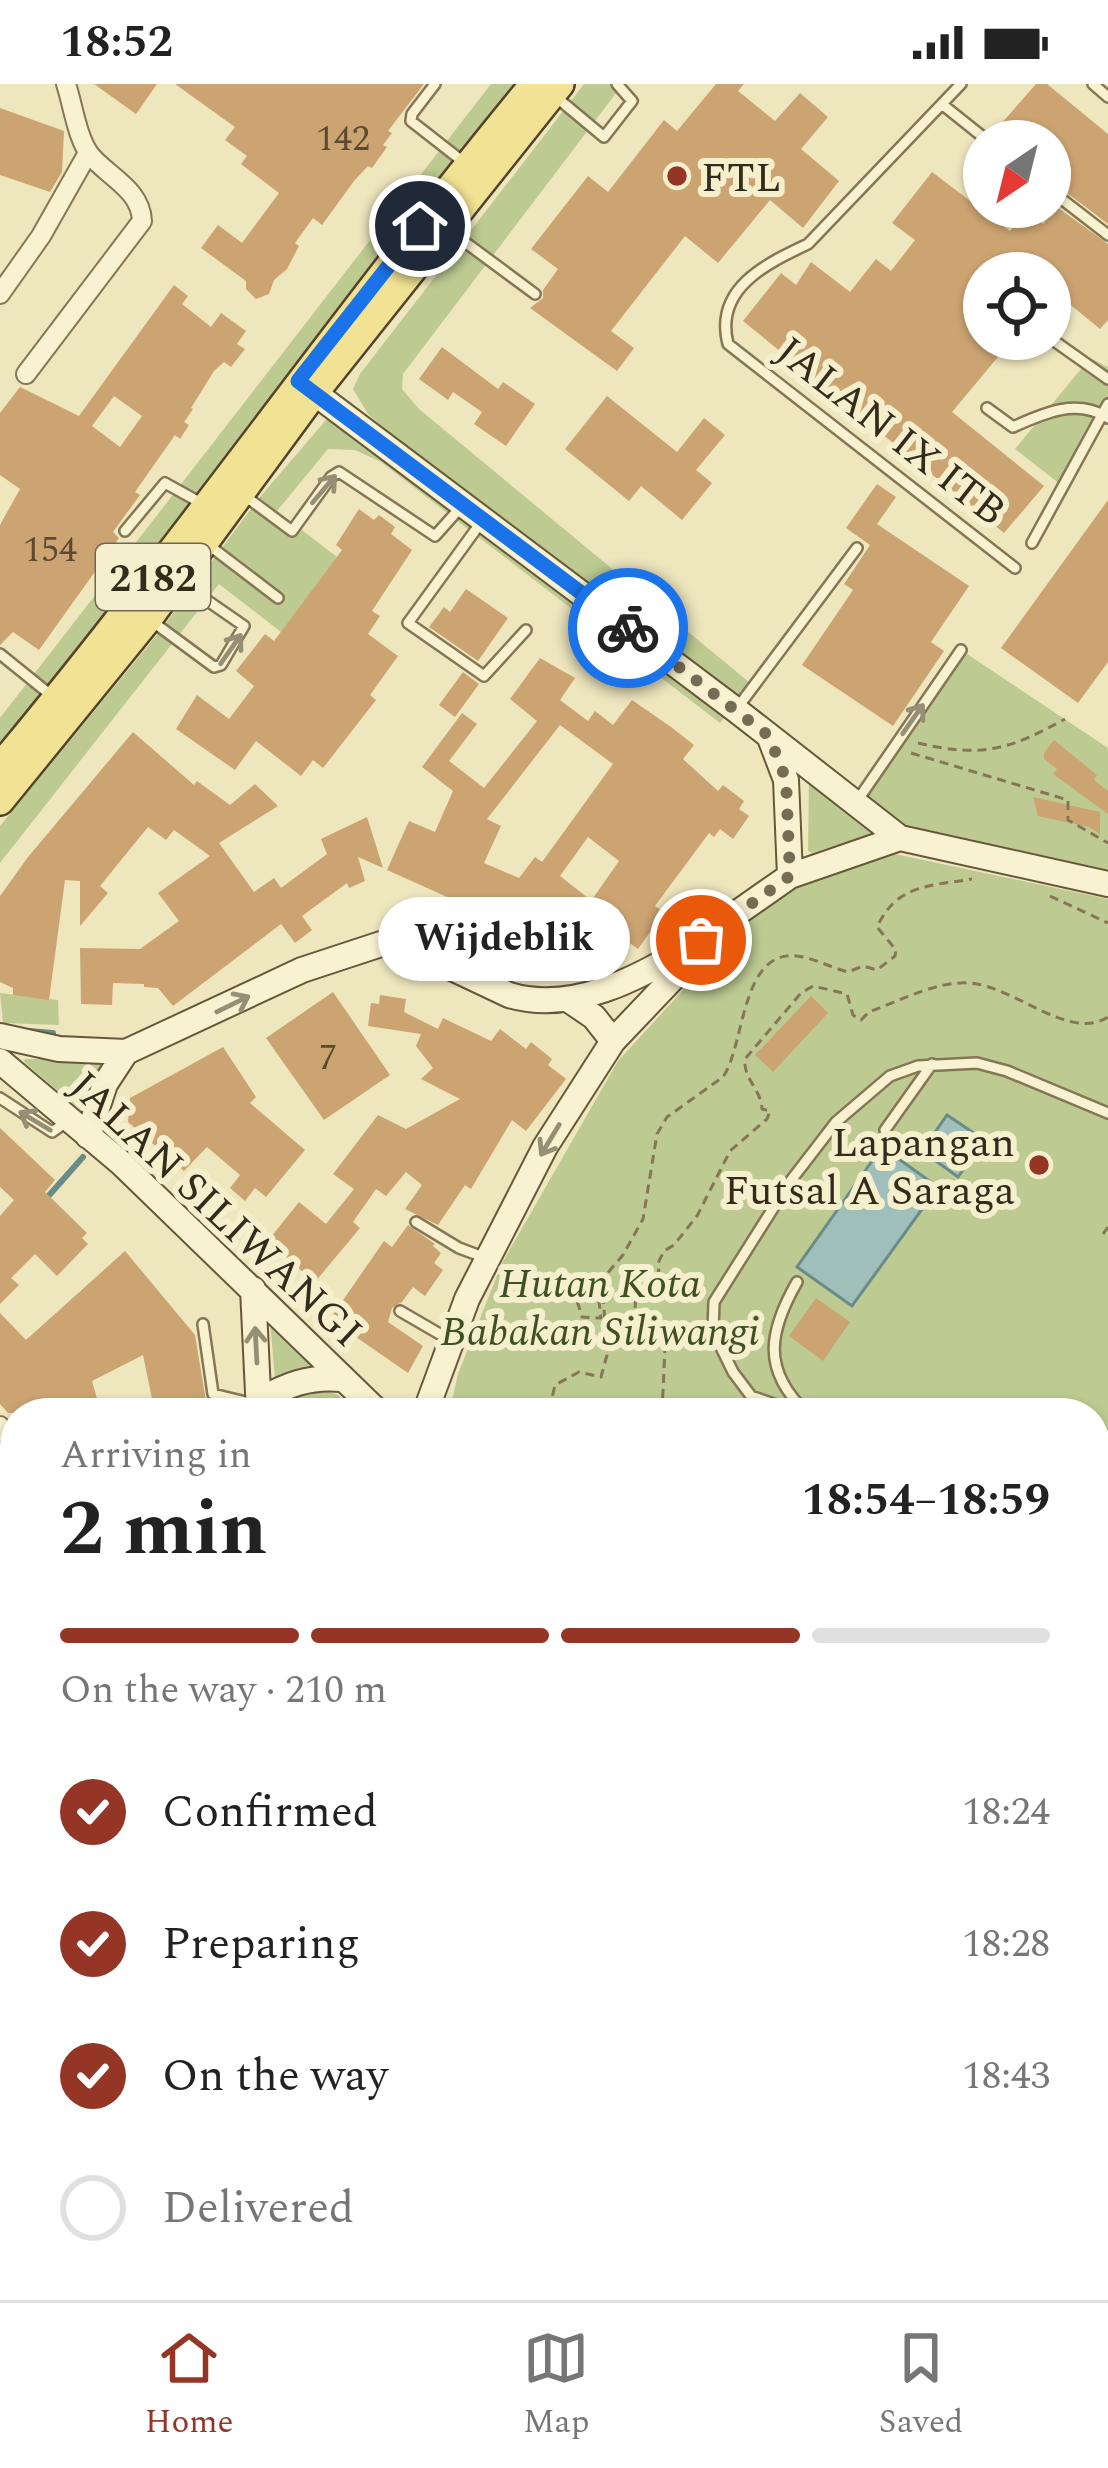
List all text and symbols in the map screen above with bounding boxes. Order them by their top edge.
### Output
text: 18:52 [60,8,173,77]
house number: 142 [316,112,370,167]
north arrow [963,120,1071,228]
map controls [963,120,1071,360]
place label: FTL [701,147,782,210]
marker: FTL [664,163,690,189]
pin [369,175,471,277]
icon: home [387,193,453,259]
button: locate [963,252,1071,360]
street label: JALAN IX ITB [762,322,1019,542]
one-way arrow [310,474,337,505]
house number: 154 [23,523,77,578]
road number: 2182 [96,544,210,610]
courier [568,568,688,688]
icon: bike [595,595,661,661]
one-way arrow [218,633,243,667]
one-way arrow [901,703,926,736]
pin [650,889,752,991]
callout: Wijdeblik [377,898,629,982]
icon: bag [668,907,734,973]
text: Wijdeblik [414,909,594,968]
one-way arrow [214,992,250,1015]
house number: 7 [319,1031,337,1086]
street label: JALAN SILIWANGI [54,1057,376,1363]
one-way arrow [18,1108,52,1132]
place label: Lapangan Futsal A Saraga [724,1112,1015,1223]
one-way arrow [538,1122,562,1156]
marker: Lapangan Futsal A Saraga [1026,1152,1052,1178]
park label: Hutan Kota Babakan Siliwangi [440,1253,760,1364]
one-way arrow [244,1326,267,1365]
text: Arriving in [60,1426,252,1485]
text: 18:54–18:59 [801,1466,1050,1535]
text: 2 min [60,1470,268,1589]
text: On the way · 210 m [60,1661,387,1720]
text: Confirmed [162,1778,378,1847]
icon: check [60,1779,126,1845]
text: 18:24 [962,1783,1050,1842]
text: Preparing [162,1910,360,1979]
icon: check [60,1911,126,1977]
text: 18:28 [962,1915,1050,1974]
text: On the way [162,2042,388,2111]
icon: check [60,2043,126,2109]
text: 18:43 [962,2047,1050,2106]
text: Delivered [162,2174,354,2243]
tab: Home [145,2325,234,2447]
tab: Map [523,2325,589,2447]
tab: Saved [879,2325,963,2447]

